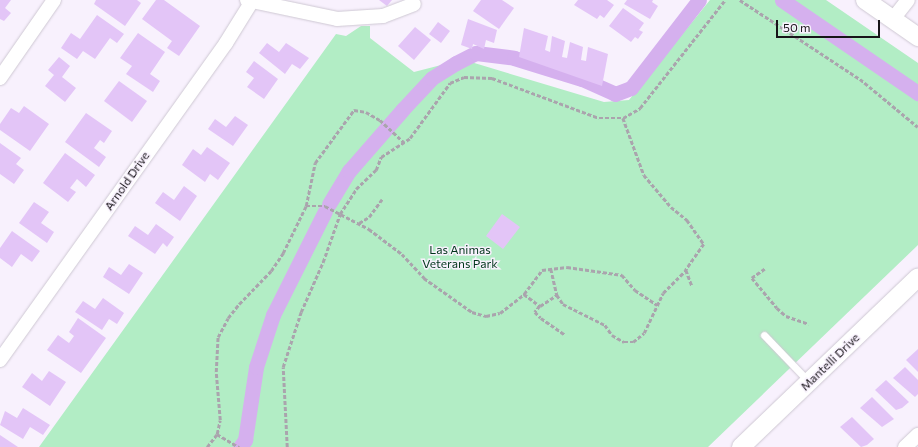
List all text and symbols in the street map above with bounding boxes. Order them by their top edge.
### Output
scale bar [778,12,882,38]
text: 50 m [783,20,811,34]
street label: Arnold Drive [101,149,153,213]
park label: Las Animas Veterans Park [422,243,498,271]
street label: Mantelli Drive [798,330,862,394]

